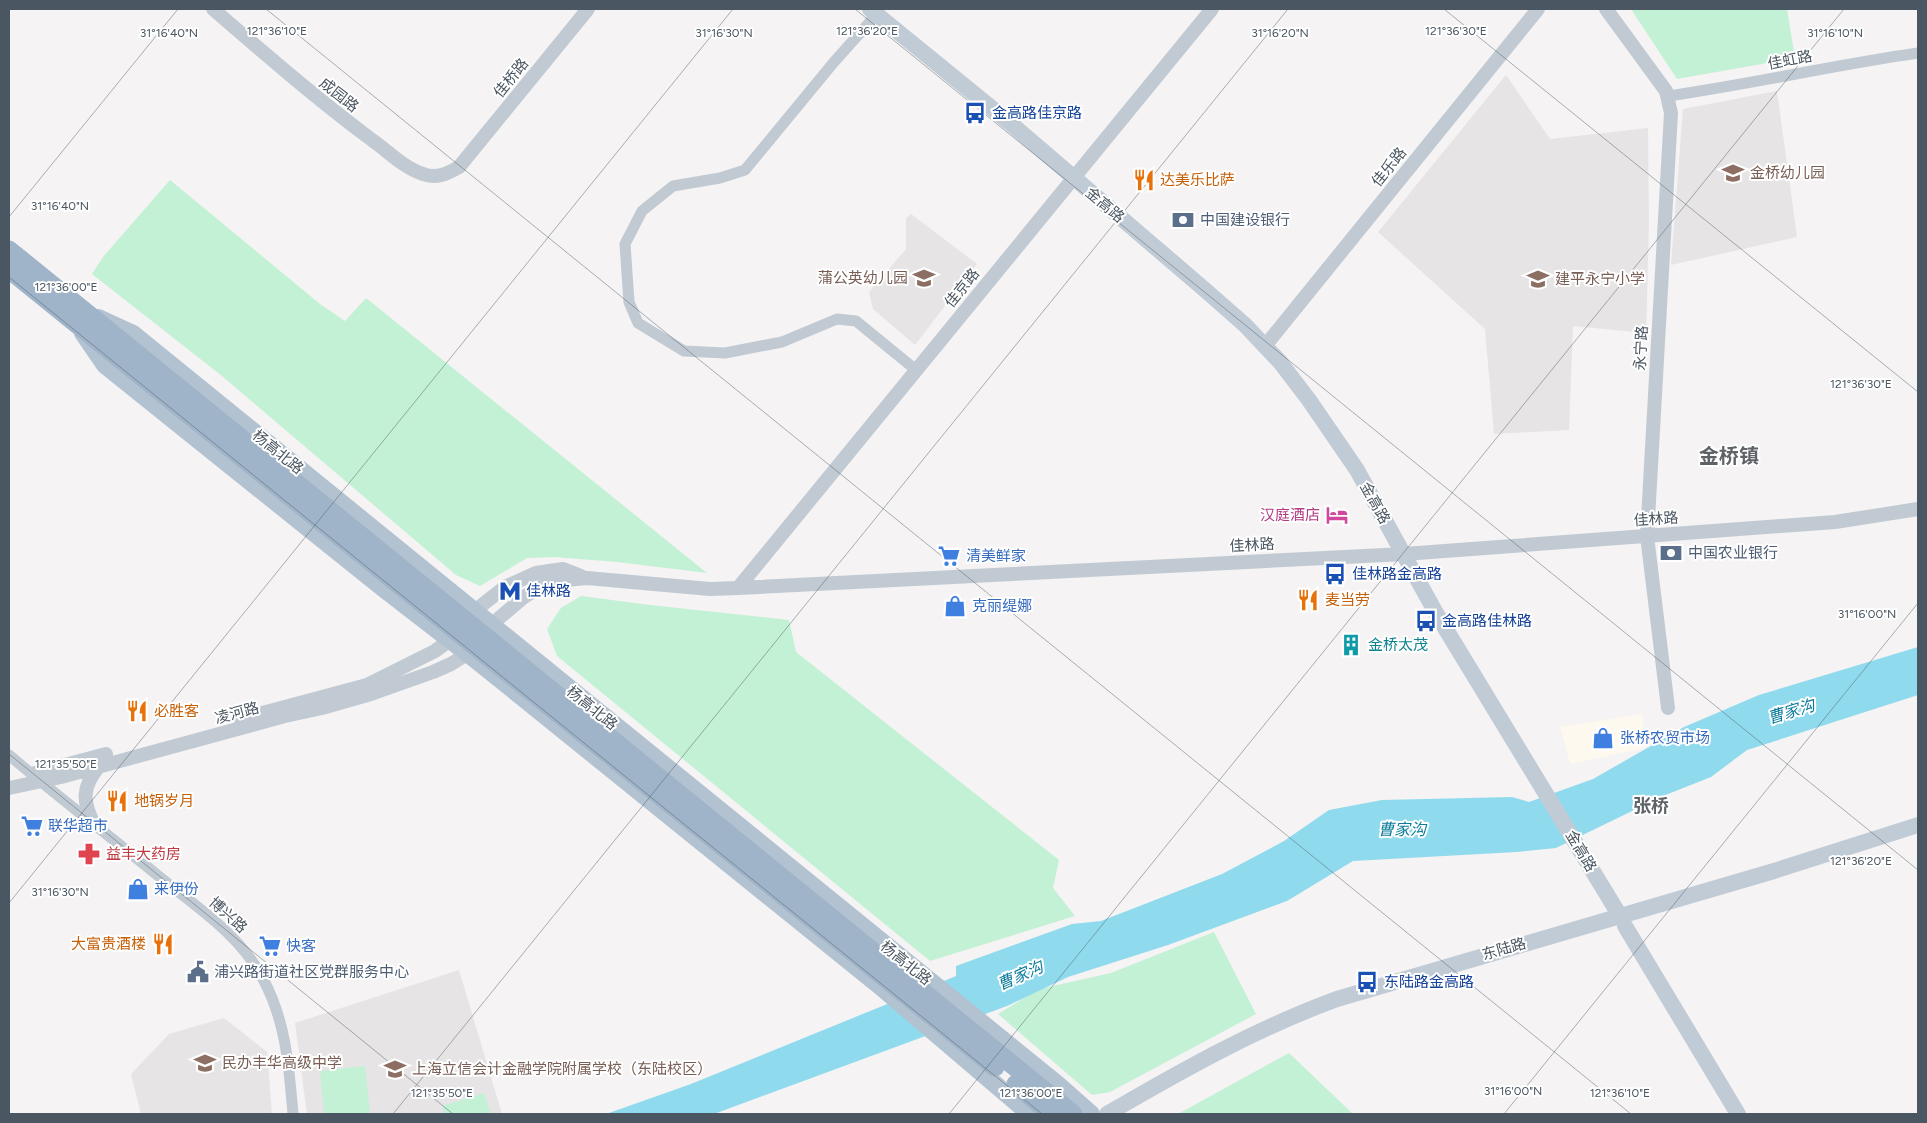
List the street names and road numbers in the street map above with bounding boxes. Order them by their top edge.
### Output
street label: 佳虹路 [1766,47,1814,73]
street label: 佳桥路 [490,55,532,101]
street label: 成园路 [316,74,362,116]
street label: 佳乐路 [1368,144,1410,190]
street label: 金高路 [1082,184,1128,226]
street label: 佳京路 [941,265,983,311]
street label: 永宁路 [1631,325,1651,371]
street label: 杨高北路 [249,426,307,478]
street label: 金高路 [1356,479,1394,527]
street label: 佳林路 [1633,508,1679,530]
street label: 佳林路 [1229,535,1275,555]
street label: 杨高北路 [563,682,621,734]
street label: 凌河路 [213,698,261,728]
street label: 金高路 [1562,827,1600,875]
street label: 博兴路 [205,893,251,937]
street label: 东陆路 [1480,934,1528,964]
street label: 杨高北路 [877,937,935,989]

